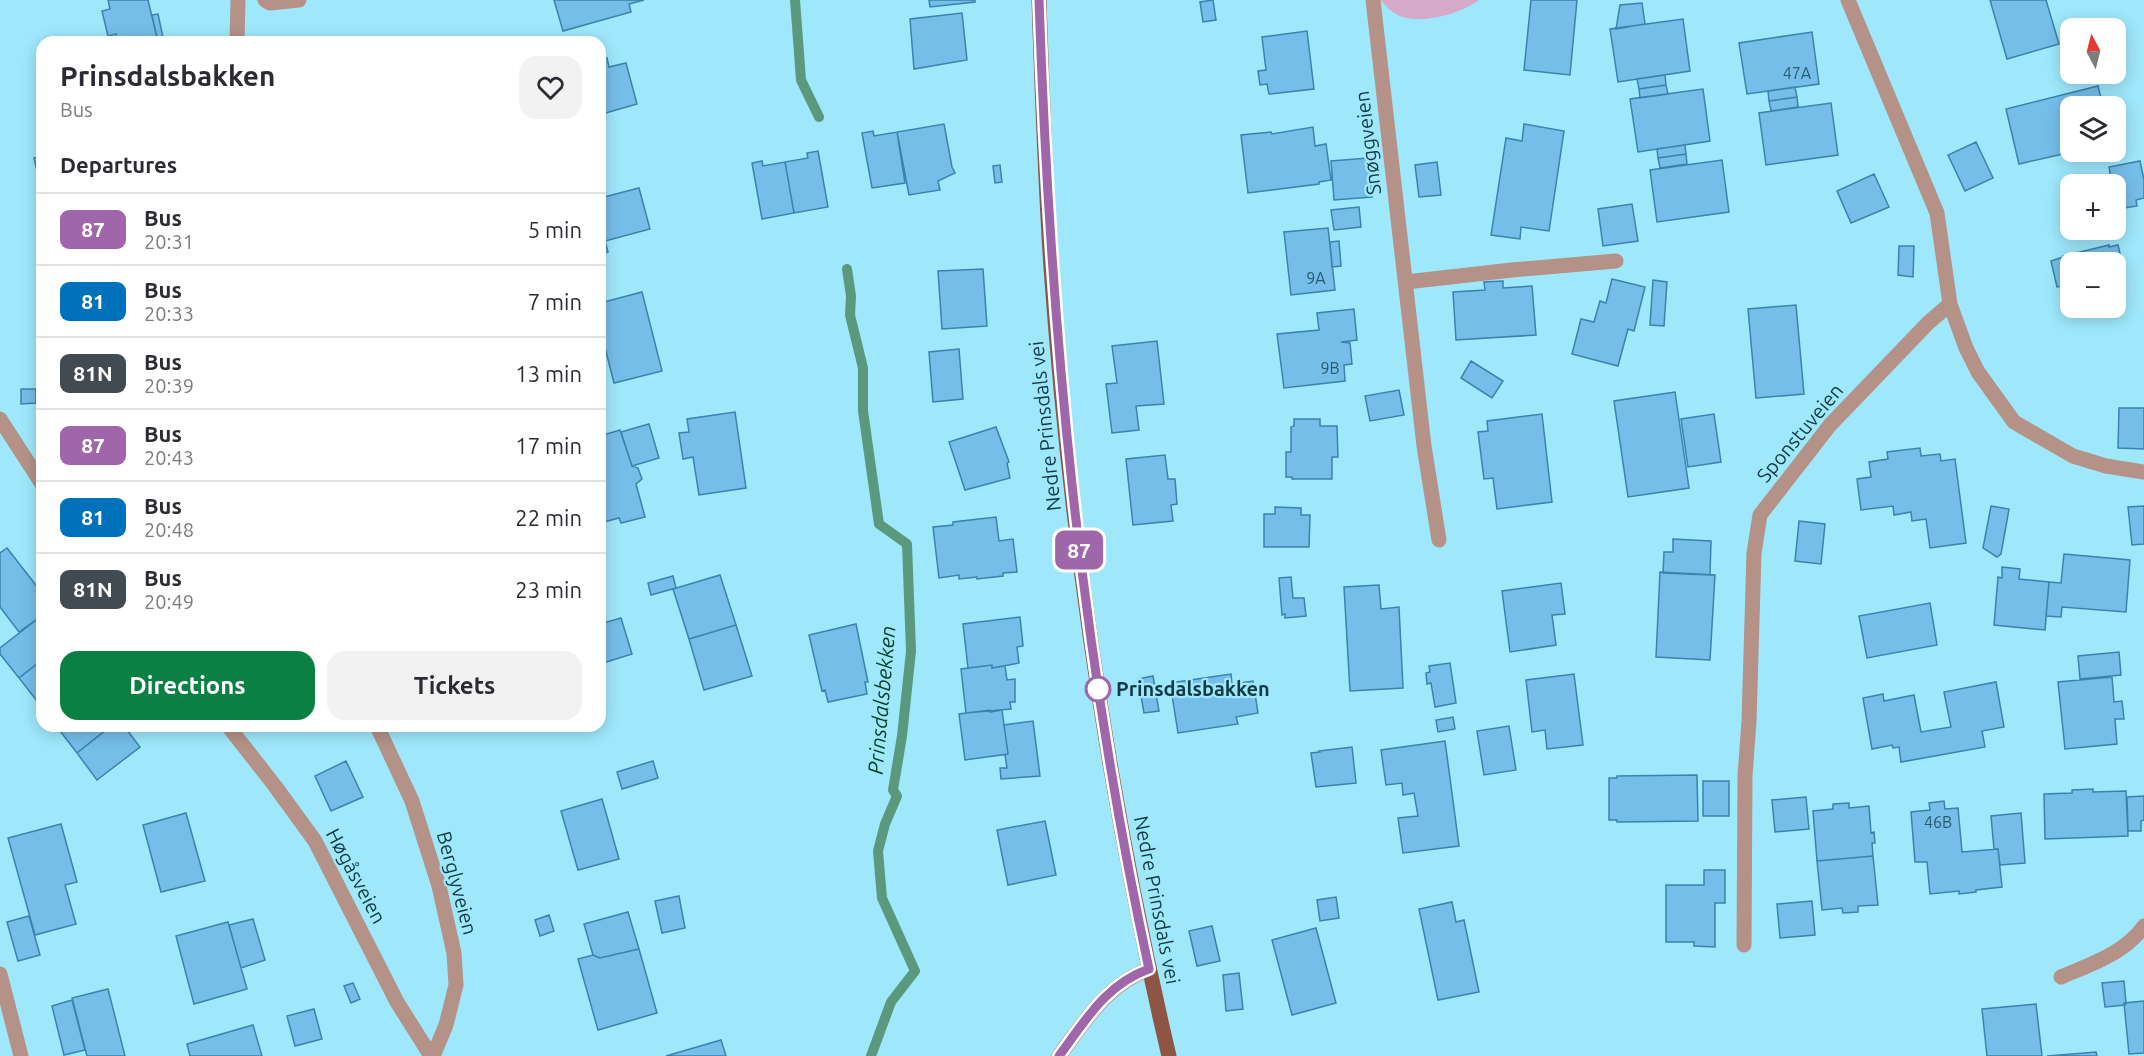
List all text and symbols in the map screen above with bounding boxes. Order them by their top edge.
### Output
north arrow [2060,18,2126,84]
map controls [2060,18,2126,318]
button: heart [519,56,582,119]
text: Prinsdalsbakken [60,60,275,91]
house number: 47A [1783,64,1812,82]
street label: Snøggveien [1350,90,1385,196]
button: layers [2060,96,2126,162]
text: Bus [60,98,93,121]
text: Departures [60,152,177,177]
button: + [2060,174,2126,240]
text: Bus [144,205,182,230]
text: 87 [81,217,105,241]
text: 5 min [528,217,582,242]
text: 20:31 [144,230,194,253]
button: − [2060,252,2126,318]
house number: 9A [1306,269,1326,287]
text: Bus [144,277,182,302]
text: 81 [81,289,105,313]
text: 7 min [528,289,582,314]
text: 20:33 [144,302,194,325]
street label: Nedre Prinsdals vei [1024,340,1065,512]
text: Bus [144,349,182,374]
house number: 9B [1320,359,1340,377]
text: 81N [73,361,113,385]
text: 13 min [515,361,582,386]
text: 20:39 [144,374,194,397]
street label: Sponstuveien [1752,379,1847,487]
text: Bus [144,421,182,446]
text: 87 [81,433,105,457]
text: 17 min [515,433,582,458]
text: 20:43 [144,446,194,469]
text: Bus [144,493,182,518]
text: 81 [81,505,105,529]
text: 22 min [515,505,582,530]
text: 20:48 [144,518,194,541]
line badge: 87 [1052,530,1106,570]
text: 87 [1067,538,1091,562]
text: Bus [144,565,182,590]
text: 81N [73,577,113,601]
text: 23 min [515,577,582,602]
text: 20:49 [144,590,194,613]
water label: Prinsdalsbekken [863,625,899,775]
button: Directions [60,651,315,720]
button: Tickets [327,651,582,720]
marker: Prinsdalsbakken [1085,676,1111,702]
place label: Prinsdalsbakken [1116,677,1270,700]
house number: 46B [1924,813,1952,831]
street label: Nedre Prinsdals vei [1130,814,1185,986]
street label: Høgåsveien [322,824,391,927]
street label: Berglyveien [433,829,482,937]

